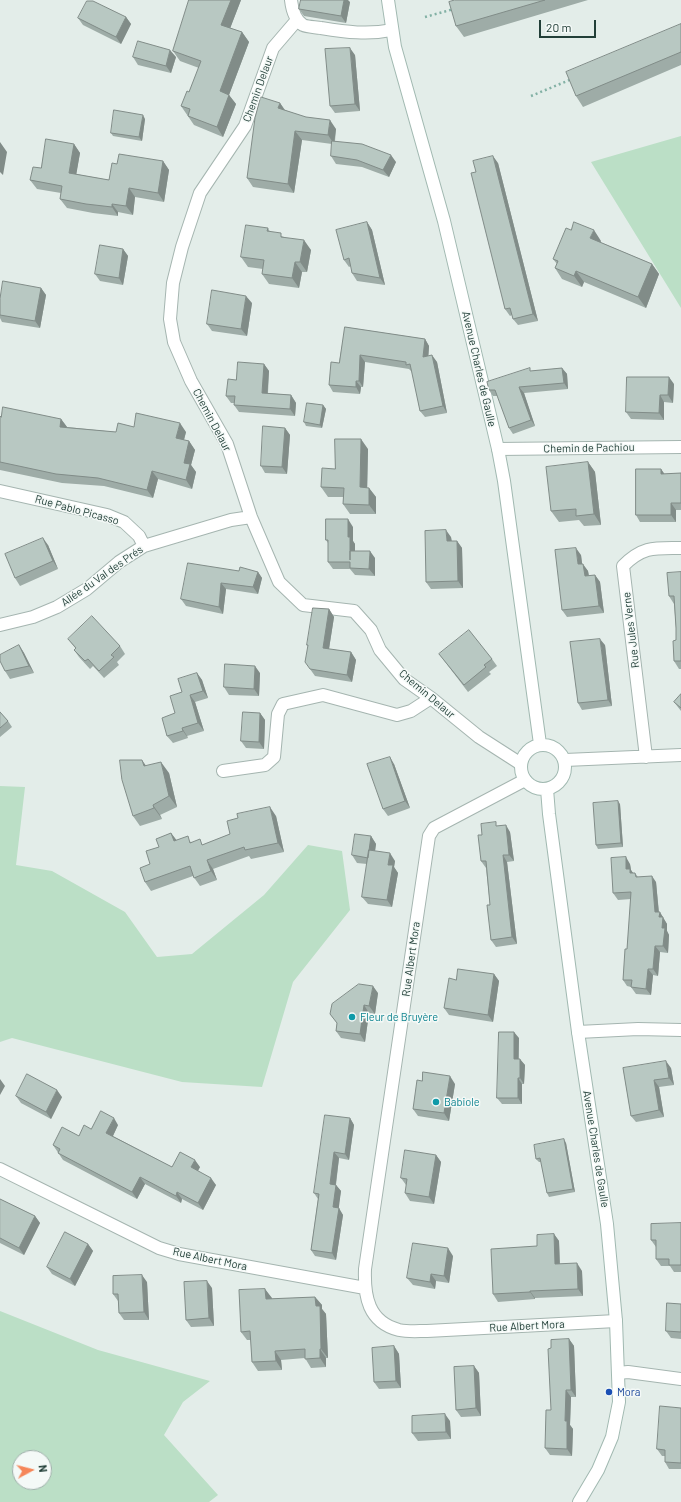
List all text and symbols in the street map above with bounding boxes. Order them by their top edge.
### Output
scale bar [541,12,598,38]
text: 20 m [546,20,572,34]
street label: Chemin Delaur [240,54,276,124]
street label: Avenue Charles de Gaulle [459,310,499,428]
street label: Chemin Delaur [190,386,234,454]
street label: Chemin de Pachiou [543,441,635,455]
street label: Rue Pablo Picasso [33,492,121,528]
street label: Allée du Val des Prés [59,543,145,609]
street label: Rue Jules Verne [620,591,642,669]
street label: Chemin Delaur [396,667,458,721]
street label: Rue Albert Mora [399,921,423,997]
place label: Fleur de Bruyère [360,1010,438,1024]
marker: Fleur de Bruyère [347,1012,357,1022]
street label: Avenue Charles de Gaulle [580,1090,612,1208]
place label: Babiole [444,1095,480,1109]
marker: Babiole [431,1097,441,1107]
street label: Rue Albert Mora [172,1245,248,1273]
street label: Rue Albert Mora [489,1317,565,1335]
place label: Mora [617,1385,640,1399]
marker: Mora [604,1387,614,1397]
north arrow [12,1450,52,1490]
text: N [37,1464,50,1473]

